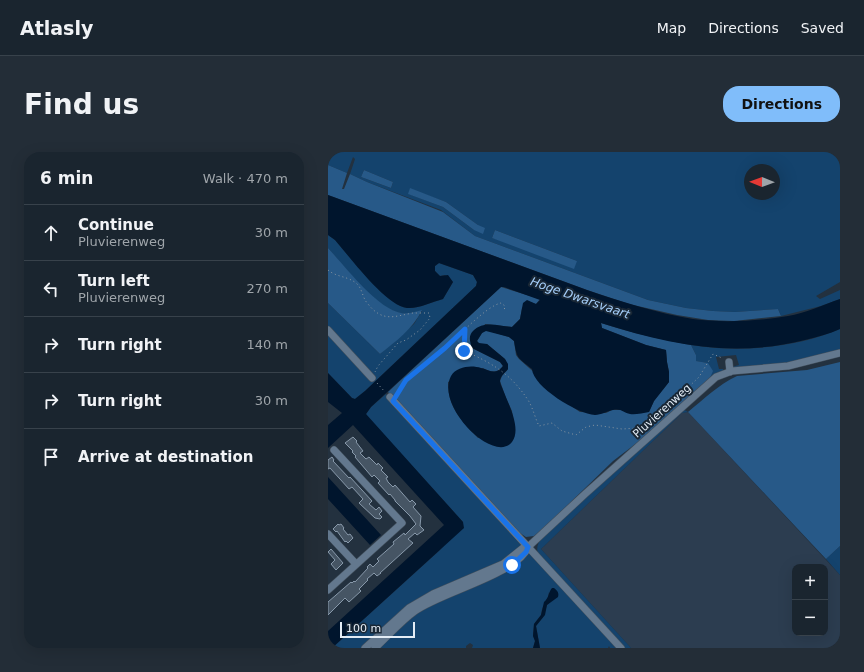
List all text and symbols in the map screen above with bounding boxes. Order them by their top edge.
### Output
text: Atlasly [20,17,93,39]
text: Map [657,20,686,36]
text: Directions [708,20,779,36]
text: Saved [801,20,844,36]
button: Directions [723,86,840,122]
text: Find us [24,88,139,121]
north arrow [744,164,780,200]
text: 6 min [40,168,93,188]
text: Walk · 470 m [203,171,288,186]
text: Continue [78,216,154,234]
icon: ahead [40,222,62,244]
text: 30 m [255,225,288,240]
text: Pluvierenweg [78,234,165,249]
text: Turn left [78,272,150,290]
water label: Hoge Dwarsvaart [528,274,633,322]
icon: left [40,278,62,300]
text: 270 m [246,281,288,296]
text: Pluvierenweg [78,290,165,305]
icon: right [40,334,62,356]
text: Turn right [78,336,162,354]
text: 140 m [246,337,288,352]
route end [455,342,473,360]
street label: Pluvierenweg [630,381,694,441]
icon: right [40,390,62,412]
text: Turn right [78,392,162,410]
text: 30 m [255,393,288,408]
icon: arrive [40,446,62,468]
text: Arrive at destination [78,448,253,466]
route start [503,556,521,574]
map controls [792,564,828,636]
button: + [792,564,828,600]
button: − [792,600,828,636]
scale bar [340,620,415,639]
text: 100 m [346,622,381,635]

